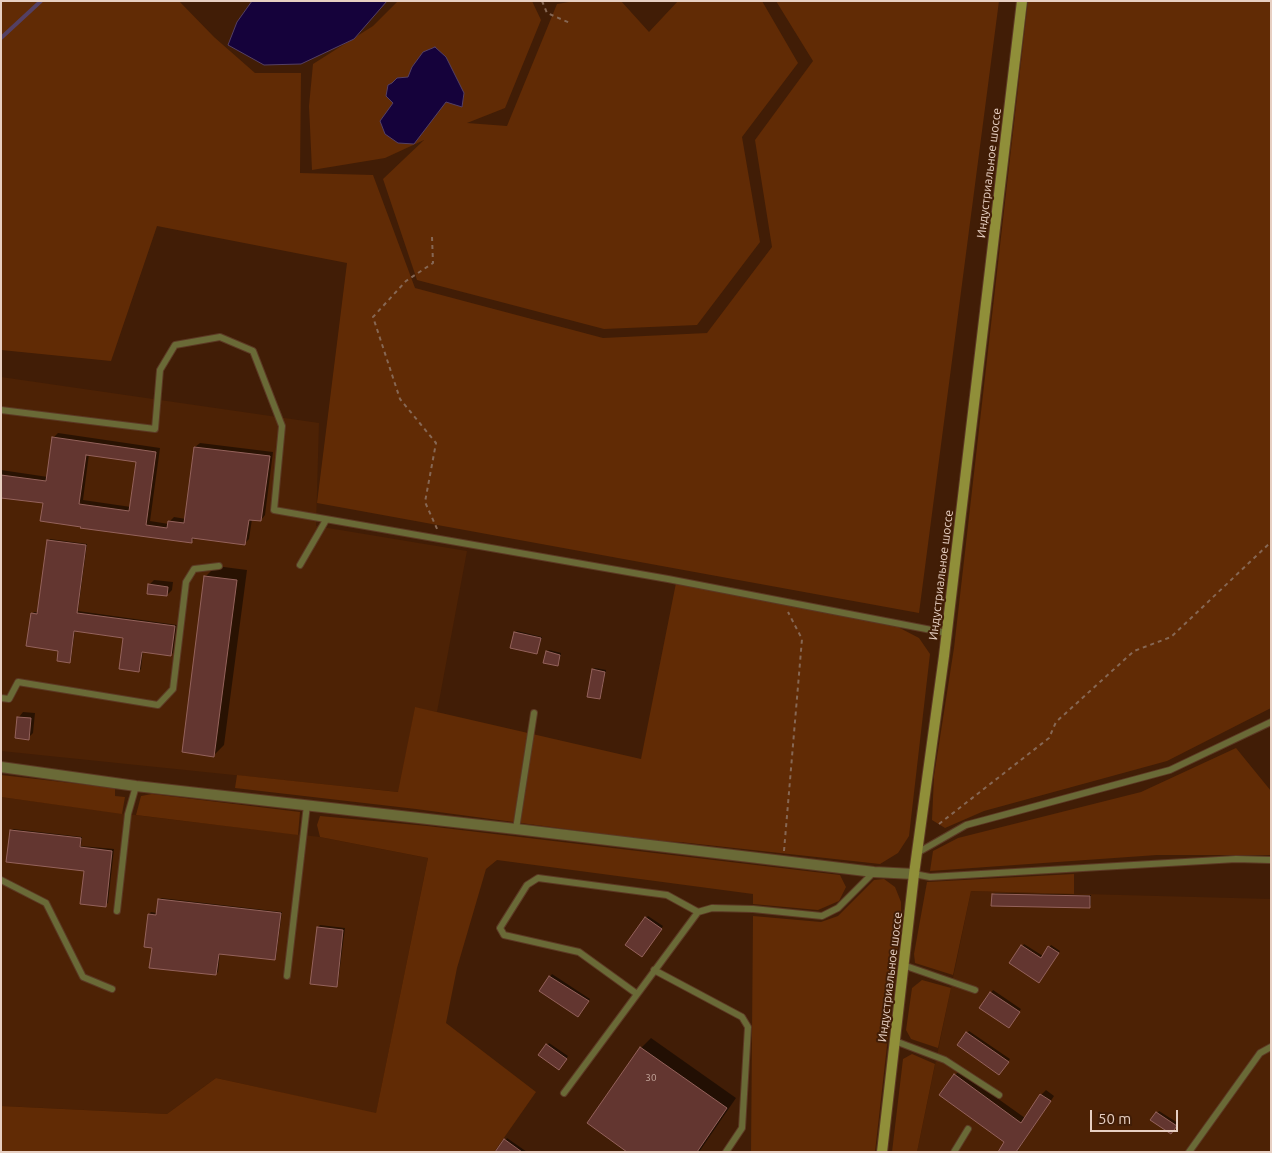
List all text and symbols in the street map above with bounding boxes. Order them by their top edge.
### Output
street label: Индустриальное шоссе [974,107,1004,239]
street label: Индустриальное шоссе [926,509,956,641]
street label: Индустриальное шоссе [875,911,905,1043]
house number: 30 [645,1072,657,1084]
scale bar [1092,1100,1180,1132]
text: 50 m [1098,1110,1131,1127]

